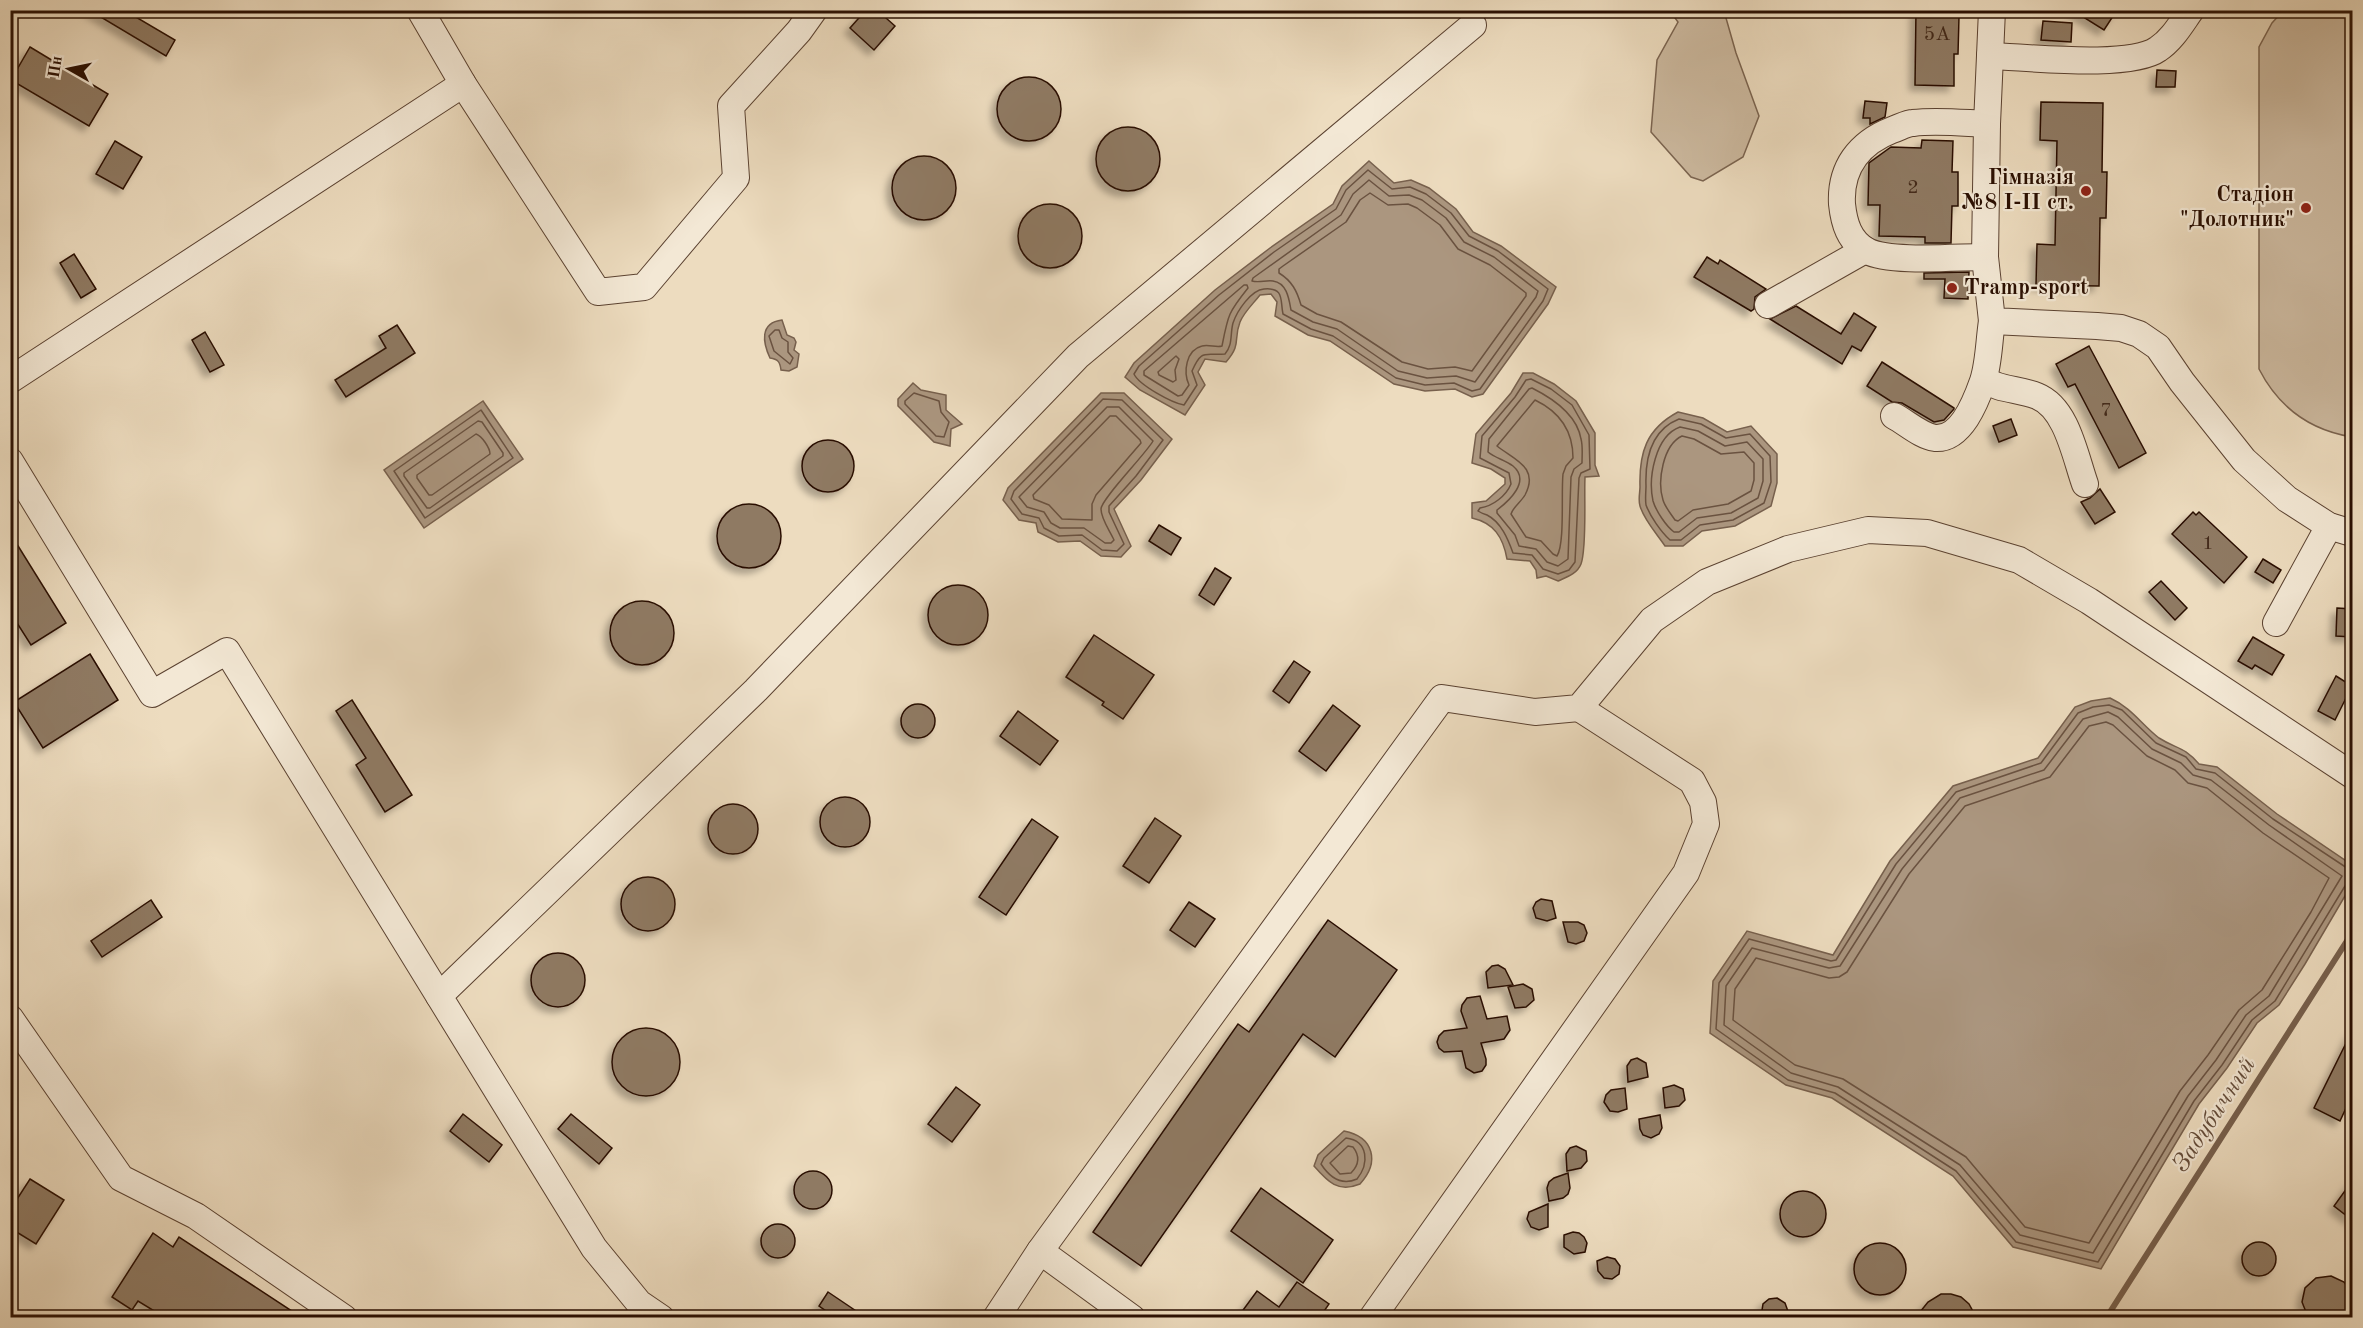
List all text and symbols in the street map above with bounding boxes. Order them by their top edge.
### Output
house number: 5А [1924,25,1950,45]
north arrow [39,39,99,99]
text: Пн [47,55,66,79]
place label: Гімназія №8 I-II ст. [1961,167,2074,214]
house number: 2 [1907,178,1919,198]
marker: Гімназія №8 I-II ст. [2079,184,2093,198]
place label: Стадіон "Долотник" [2180,184,2294,231]
marker: Стадіон "Долотник" [2299,201,2313,215]
place label: Tramp-sport [1964,277,2088,299]
marker: Tramp-sport [1945,281,1959,295]
house number: 7 [2100,401,2112,421]
house number: 1 [2202,534,2214,554]
water label: Задубичний [2168,1053,2261,1177]

